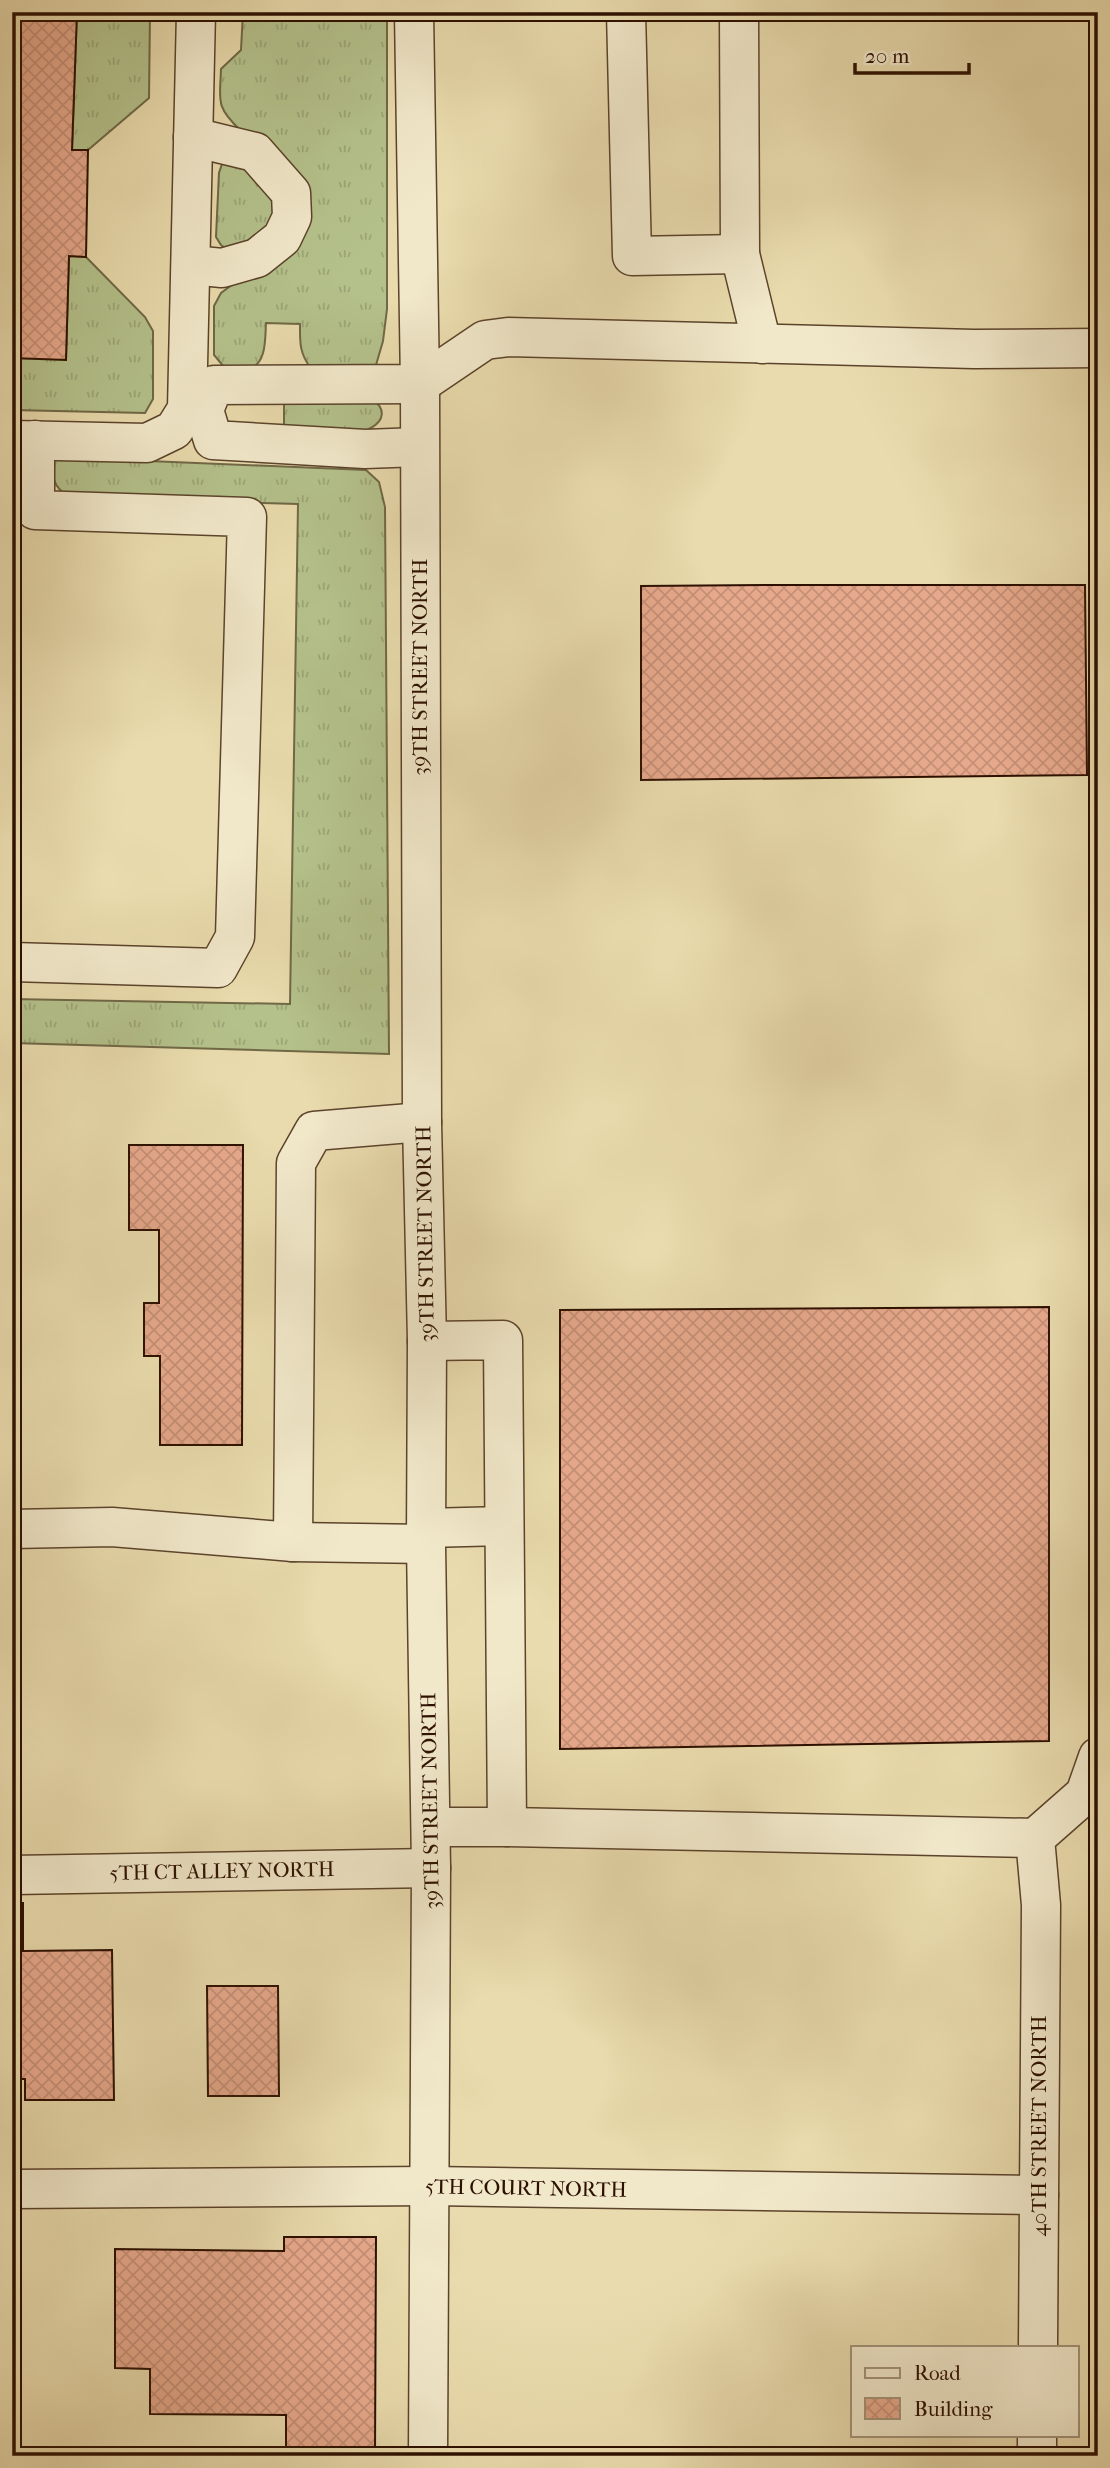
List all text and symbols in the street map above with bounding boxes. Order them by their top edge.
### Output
scale bar [855,32,968,76]
text: 20 m [865,44,910,68]
street label: 39TH STREET NORTH [408,558,432,775]
street label: 39TH STREET NORTH [411,1125,439,1343]
street label: 39TH STREET NORTH [416,1692,444,1910]
street label: 5TH CT ALLEY NORTH [109,1857,335,1885]
street label: 40TH STREET NORTH [1027,2015,1051,2237]
street label: 5TH COURT NORTH [425,2174,627,2202]
legend [851,2346,1078,2436]
text: Road [914,2361,961,2385]
text: Building [914,2397,993,2421]

